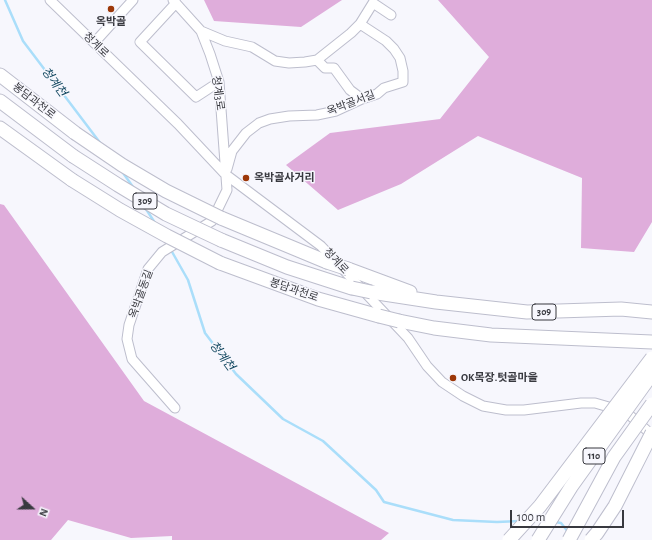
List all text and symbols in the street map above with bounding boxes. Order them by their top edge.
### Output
marker: 옥박골 [106,4,116,14]
place label: 옥박골 [96,15,126,29]
street label: 청계로 [80,30,112,60]
water label: 청계천 [38,64,70,100]
street label: 청계3로 [209,75,227,111]
street label: 봉담과천로 [10,80,58,122]
street label: 옥박골서길 [325,88,377,118]
place label: 옥박골사거리 [254,171,315,185]
marker: 옥박골사거리 [241,173,251,183]
road number: 309 [133,193,157,209]
street label: 청계로 [321,245,351,277]
street label: 옥박골동길 [126,268,156,320]
street label: 봉담과천로 [268,276,320,304]
road number: 309 [532,304,556,320]
water label: 청계천 [206,338,238,374]
place label: OK목장.텃골마을 [461,371,538,385]
marker: OK목장.텃골마을 [448,373,458,383]
road number: 110 [583,448,605,464]
north arrow [12,488,52,528]
scale bar [512,502,626,528]
text: N [37,507,50,518]
text: 100 m [517,511,545,523]

